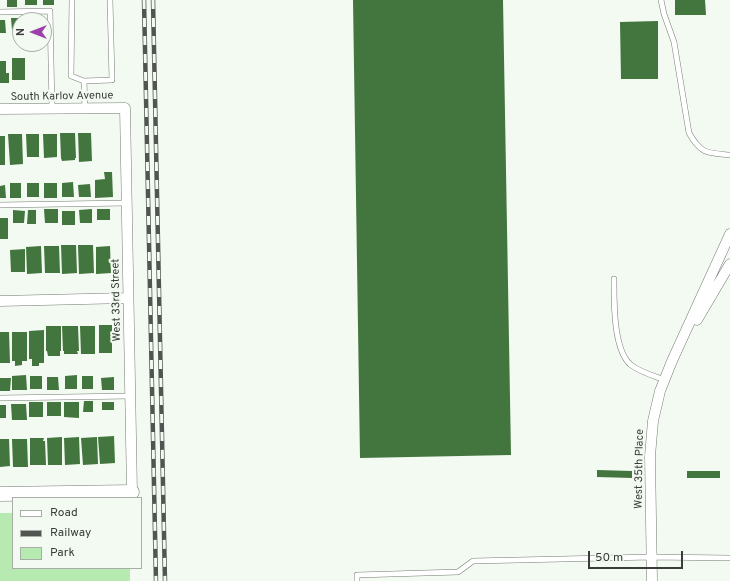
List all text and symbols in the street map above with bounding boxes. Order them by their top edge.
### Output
north arrow [12,12,52,52]
text: N [14,28,28,36]
street label: South Karlov Avenue [11,90,113,104]
street label: West 33rd Street [110,258,124,342]
street label: West 35th Place [633,429,647,509]
legend [12,497,142,569]
text: Road [50,505,78,521]
text: Railway [50,525,91,541]
scale bar [590,543,685,569]
text: Park [50,545,75,561]
text: 50 m [595,550,623,566]

